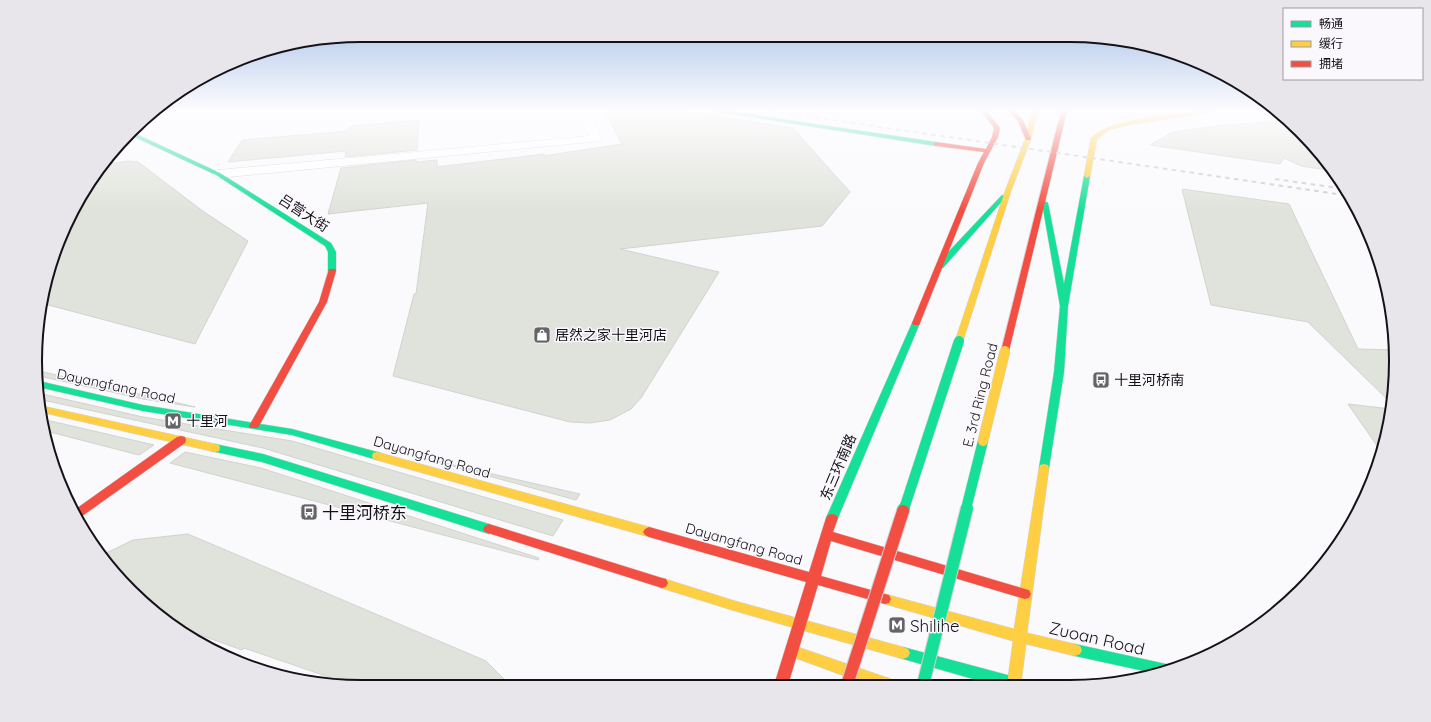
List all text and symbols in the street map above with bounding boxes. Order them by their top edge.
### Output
legend [1283,8,1423,80]
text: 畅通 [1319,16,1343,31]
text: 缓行 [1319,36,1343,51]
text: 拥堵 [1319,56,1343,71]
street label: 吕营大街 [276,190,332,236]
shop icon: 居然之家十里河店 [532,325,552,345]
place label: 居然之家十里河店 [555,326,667,344]
street label: E. 3rd Ring Road [958,341,1002,449]
street label: Dayangfang Road [55,365,177,407]
bus stop icon: 十里河桥南 [1091,370,1111,390]
place label: 十里河桥南 [1114,371,1184,389]
metro station icon: 十里河 [163,411,183,431]
place label: 十里河 [186,412,228,430]
street label: 东三环南路 [816,431,860,503]
street label: Dayangfang Road [371,432,493,482]
bus stop icon: 十里河桥东 [299,502,319,522]
place label: 十里河桥东 [322,502,407,523]
street label: Dayangfang Road [683,519,805,569]
metro station icon: Shilihe [887,615,907,635]
place label: Shilihe [910,615,960,636]
street label: Zuoan Road [1047,617,1147,659]

